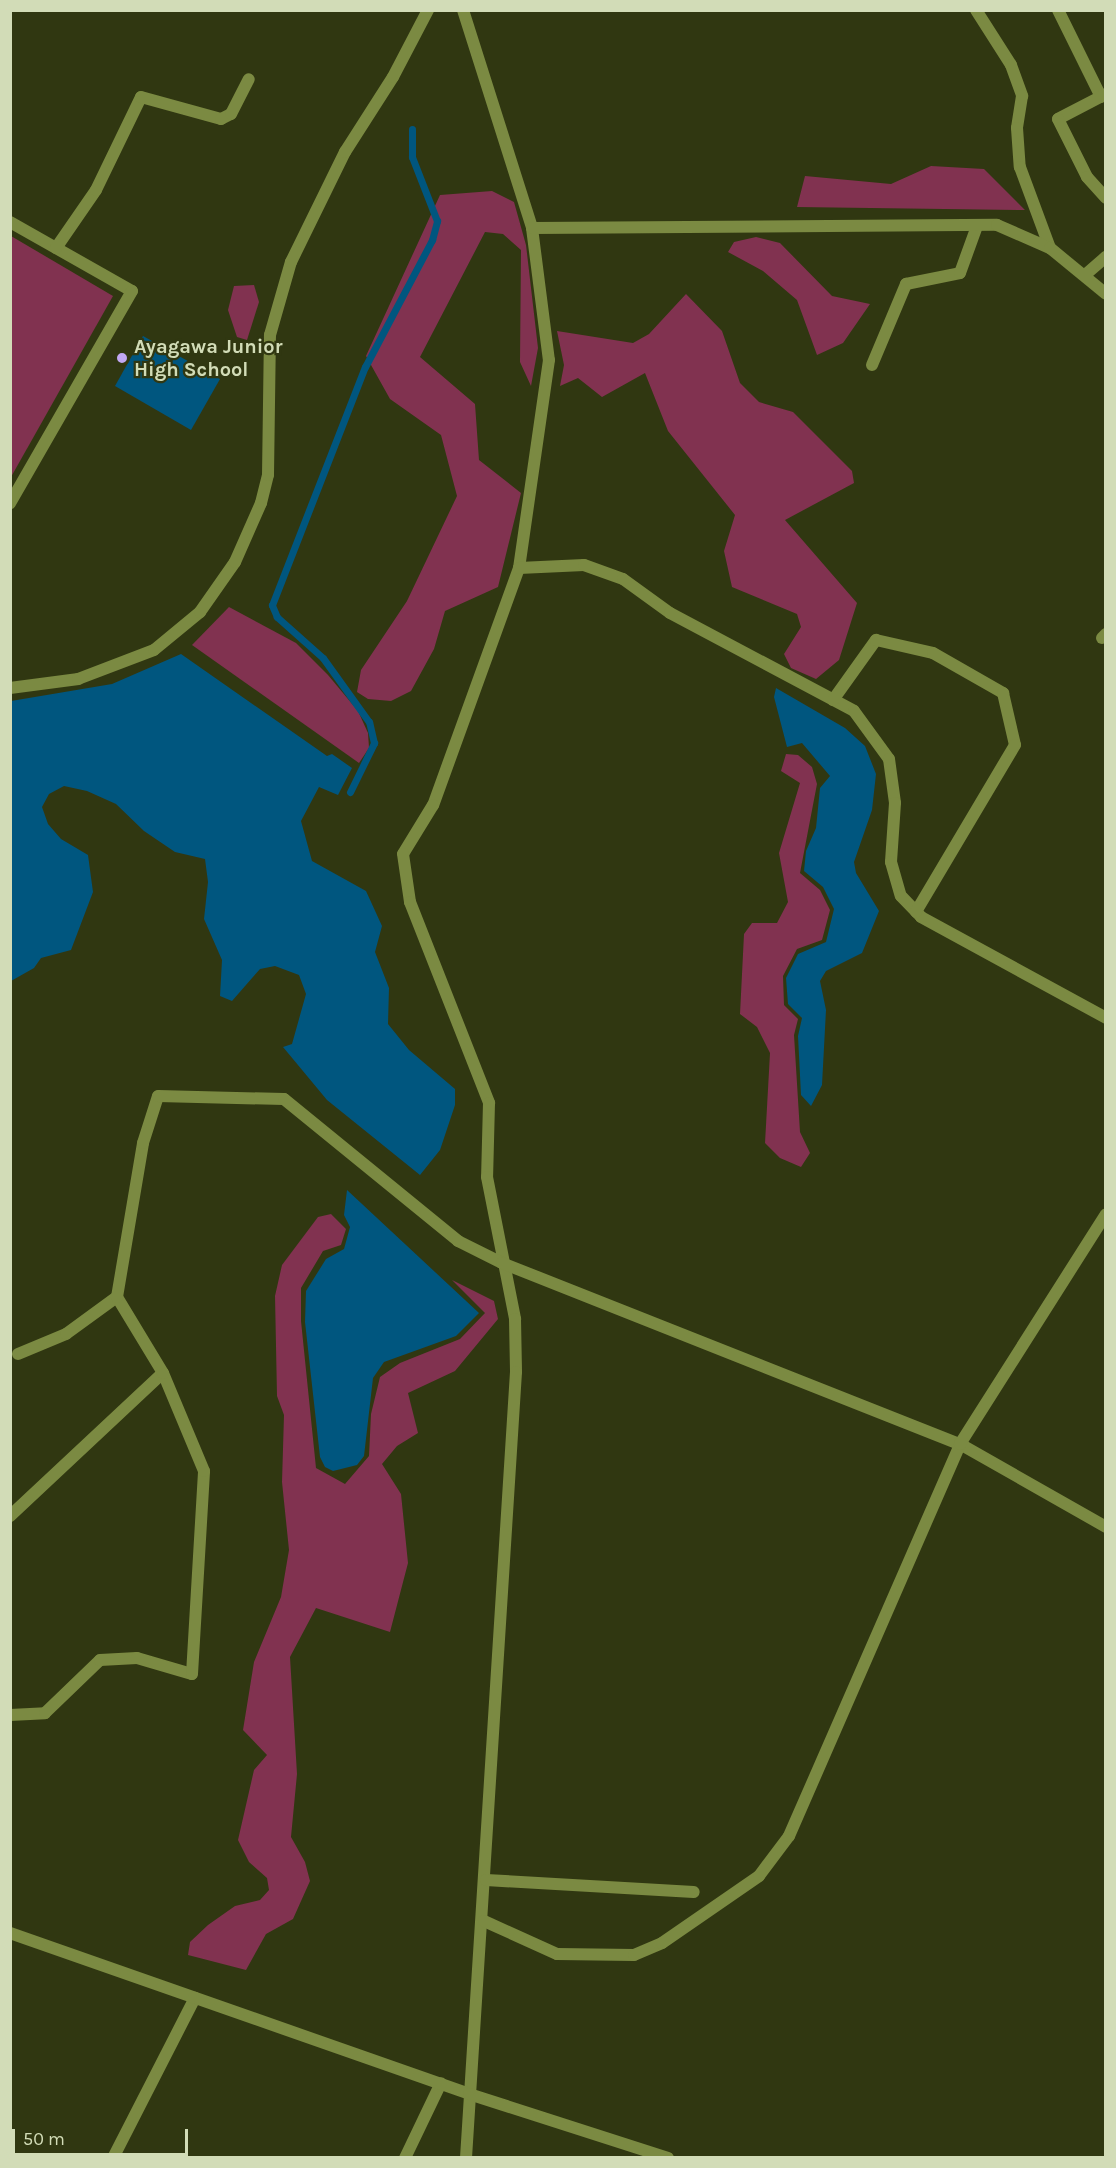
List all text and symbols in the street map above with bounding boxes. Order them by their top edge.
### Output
place label: Ayagawa Junior High School [134,334,283,381]
marker: Ayagawa Junior High School [115,351,129,365]
scale bar [15,2117,190,2155]
text: 50 m [23,2128,65,2150]

